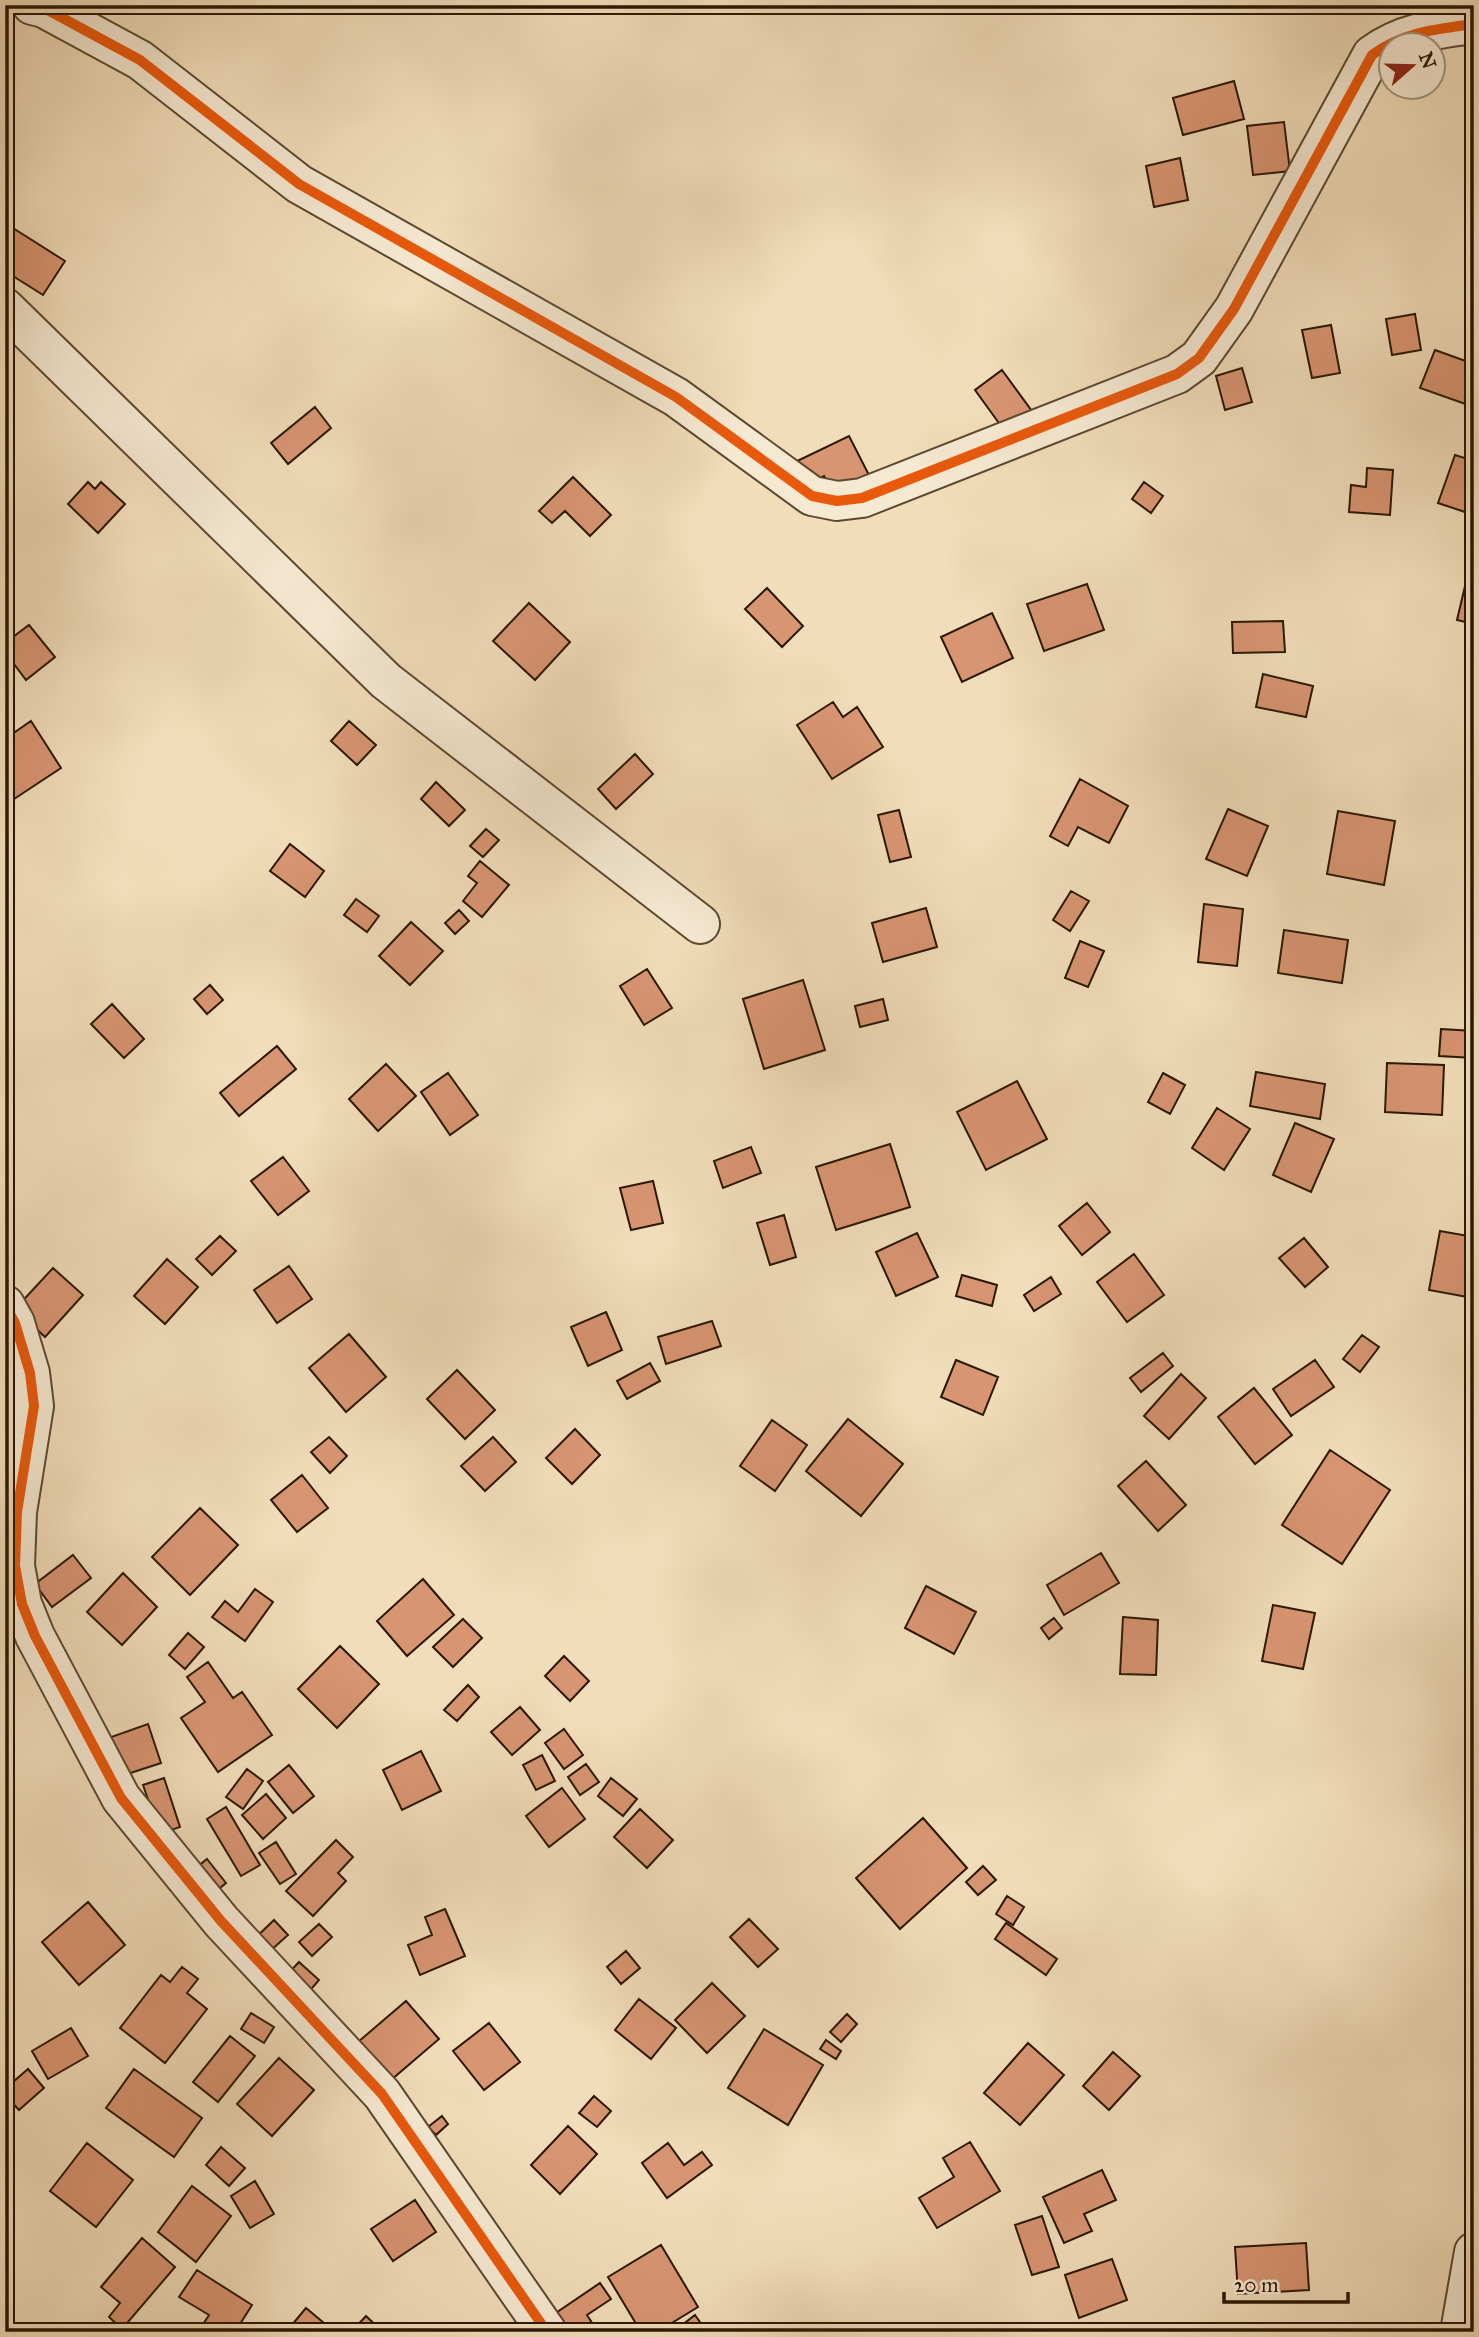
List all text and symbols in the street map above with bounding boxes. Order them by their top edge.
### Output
north arrow [1378,32,1448,102]
text: N [1414,49,1441,72]
scale bar [1224,2260,1348,2304]
text: 20 m [1234,2272,1279,2298]

